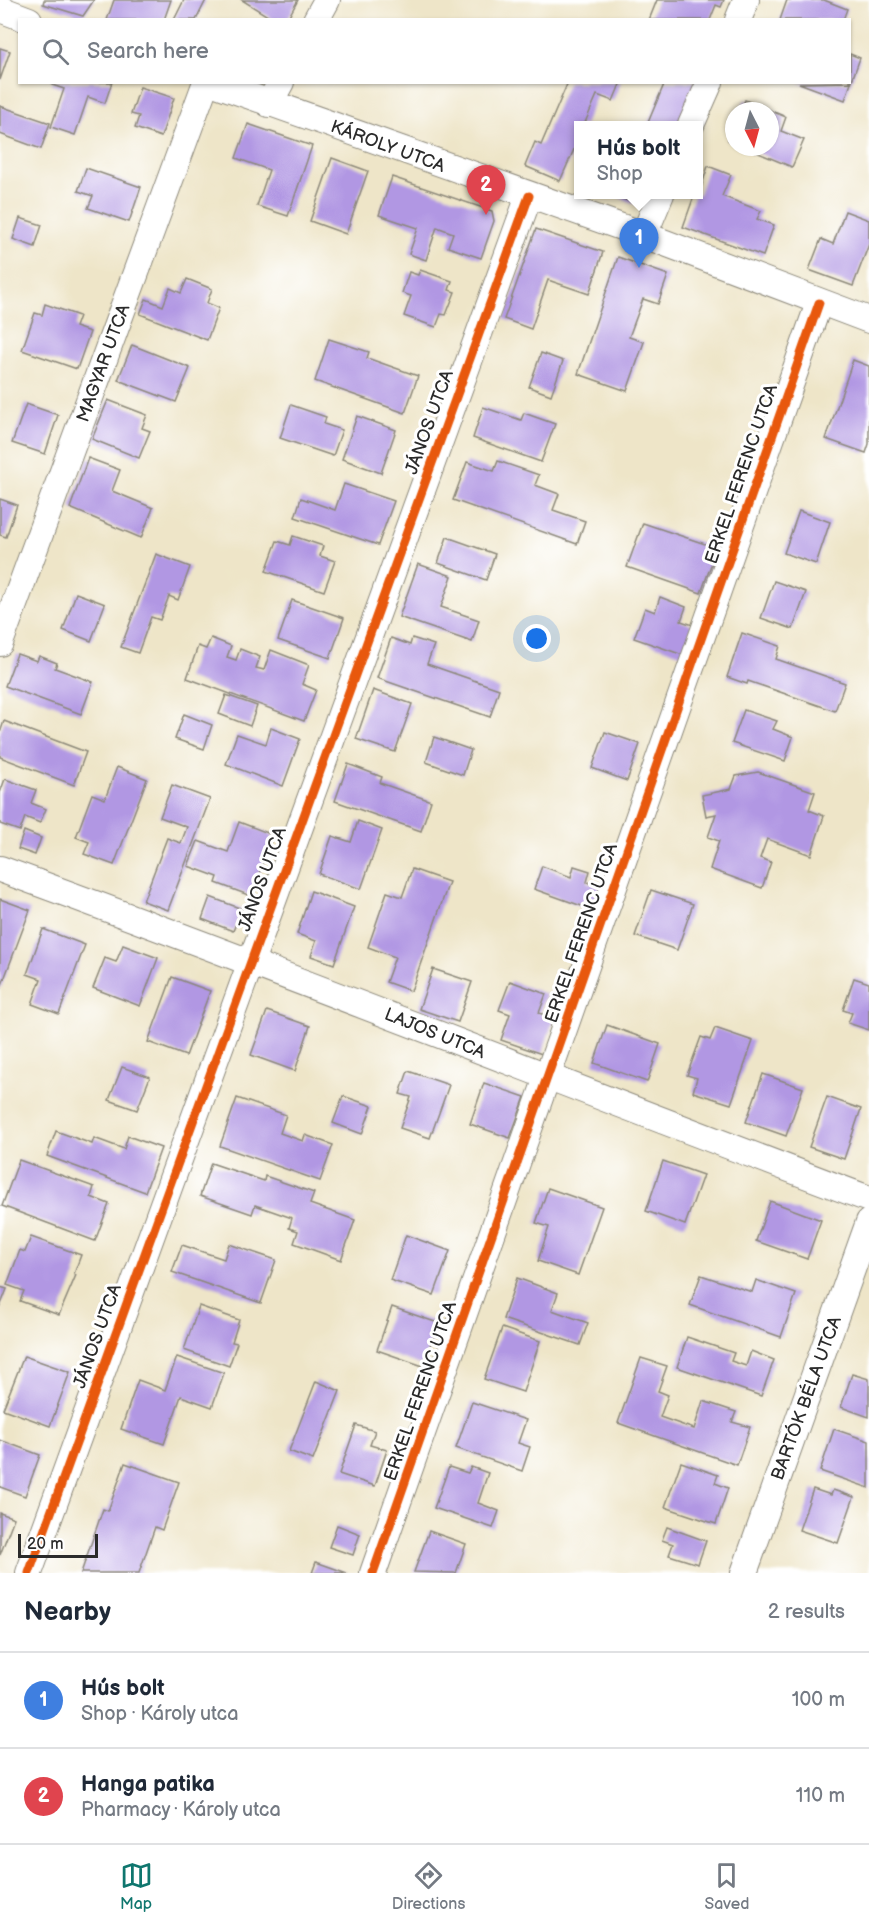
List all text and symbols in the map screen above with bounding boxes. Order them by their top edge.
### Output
search box [18,18,851,84]
icon: search [39,35,72,68]
text: Search here [87,38,209,65]
north arrow [725,102,779,156]
street label: KÁROLY UTCA [328,114,448,177]
popup [574,121,703,199]
text: Hús bolt [597,135,680,162]
text: Shop [597,162,643,186]
pin: 2 [466,166,506,215]
pin: 1 [620,218,658,268]
street label: MAGYAR UTCA [72,301,135,425]
street label: JÁNOS UTCA [399,367,458,477]
street label: ERKEL FERENC UTCA [701,382,782,567]
your location [522,624,551,653]
street label: JÁNOS UTCA [232,824,291,934]
street label: ERKEL FERENC UTCA [541,841,622,1026]
street label: LAJOS UTCA [381,1004,488,1063]
street label: JÁNOS UTCA [67,1281,126,1391]
street label: ERKEL FERENC UTCA [380,1299,461,1484]
street label: BARTÓK BÉLA UTCA [765,1313,846,1483]
scale bar [18,1531,98,1558]
text: 20 m [27,1535,63,1554]
text: Nearby [24,1597,111,1628]
text: 2 results [768,1600,845,1624]
text: Hús bolt [81,1675,165,1702]
text: 1 [39,1688,48,1712]
text: 100 m [792,1688,845,1712]
text: Shop · Károly utca [81,1702,239,1726]
text: Hanga patika [81,1771,215,1798]
text: 2 [38,1784,49,1808]
text: 110 m [796,1784,845,1808]
text: Pharmacy · Károly utca [81,1798,281,1822]
tab: Map [120,1859,153,1914]
tab: Directions [392,1859,465,1914]
tab: Saved [704,1859,749,1914]

